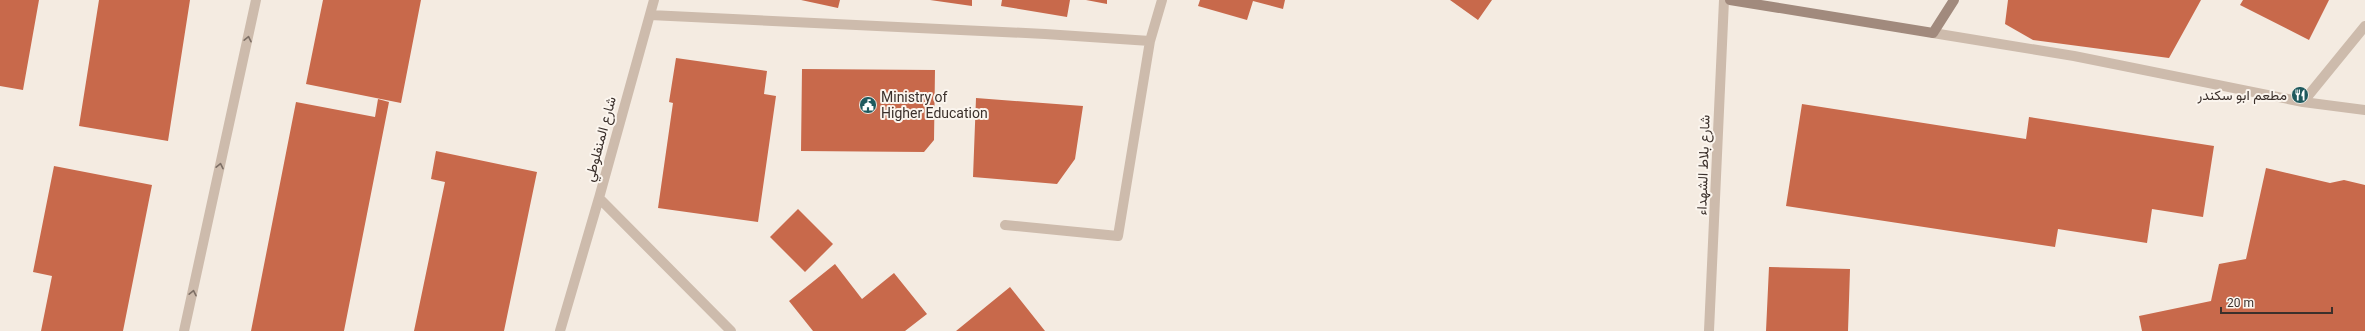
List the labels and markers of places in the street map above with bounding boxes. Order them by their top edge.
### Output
restaurant icon: مطعم ابو سكندر [2290,85,2310,105]
place label: مطعم ابو سكندر [2197,87,2287,104]
place label: Ministry of Higher Education [881,89,988,121]
public building icon: Ministry of Higher Education [858,95,878,115]

